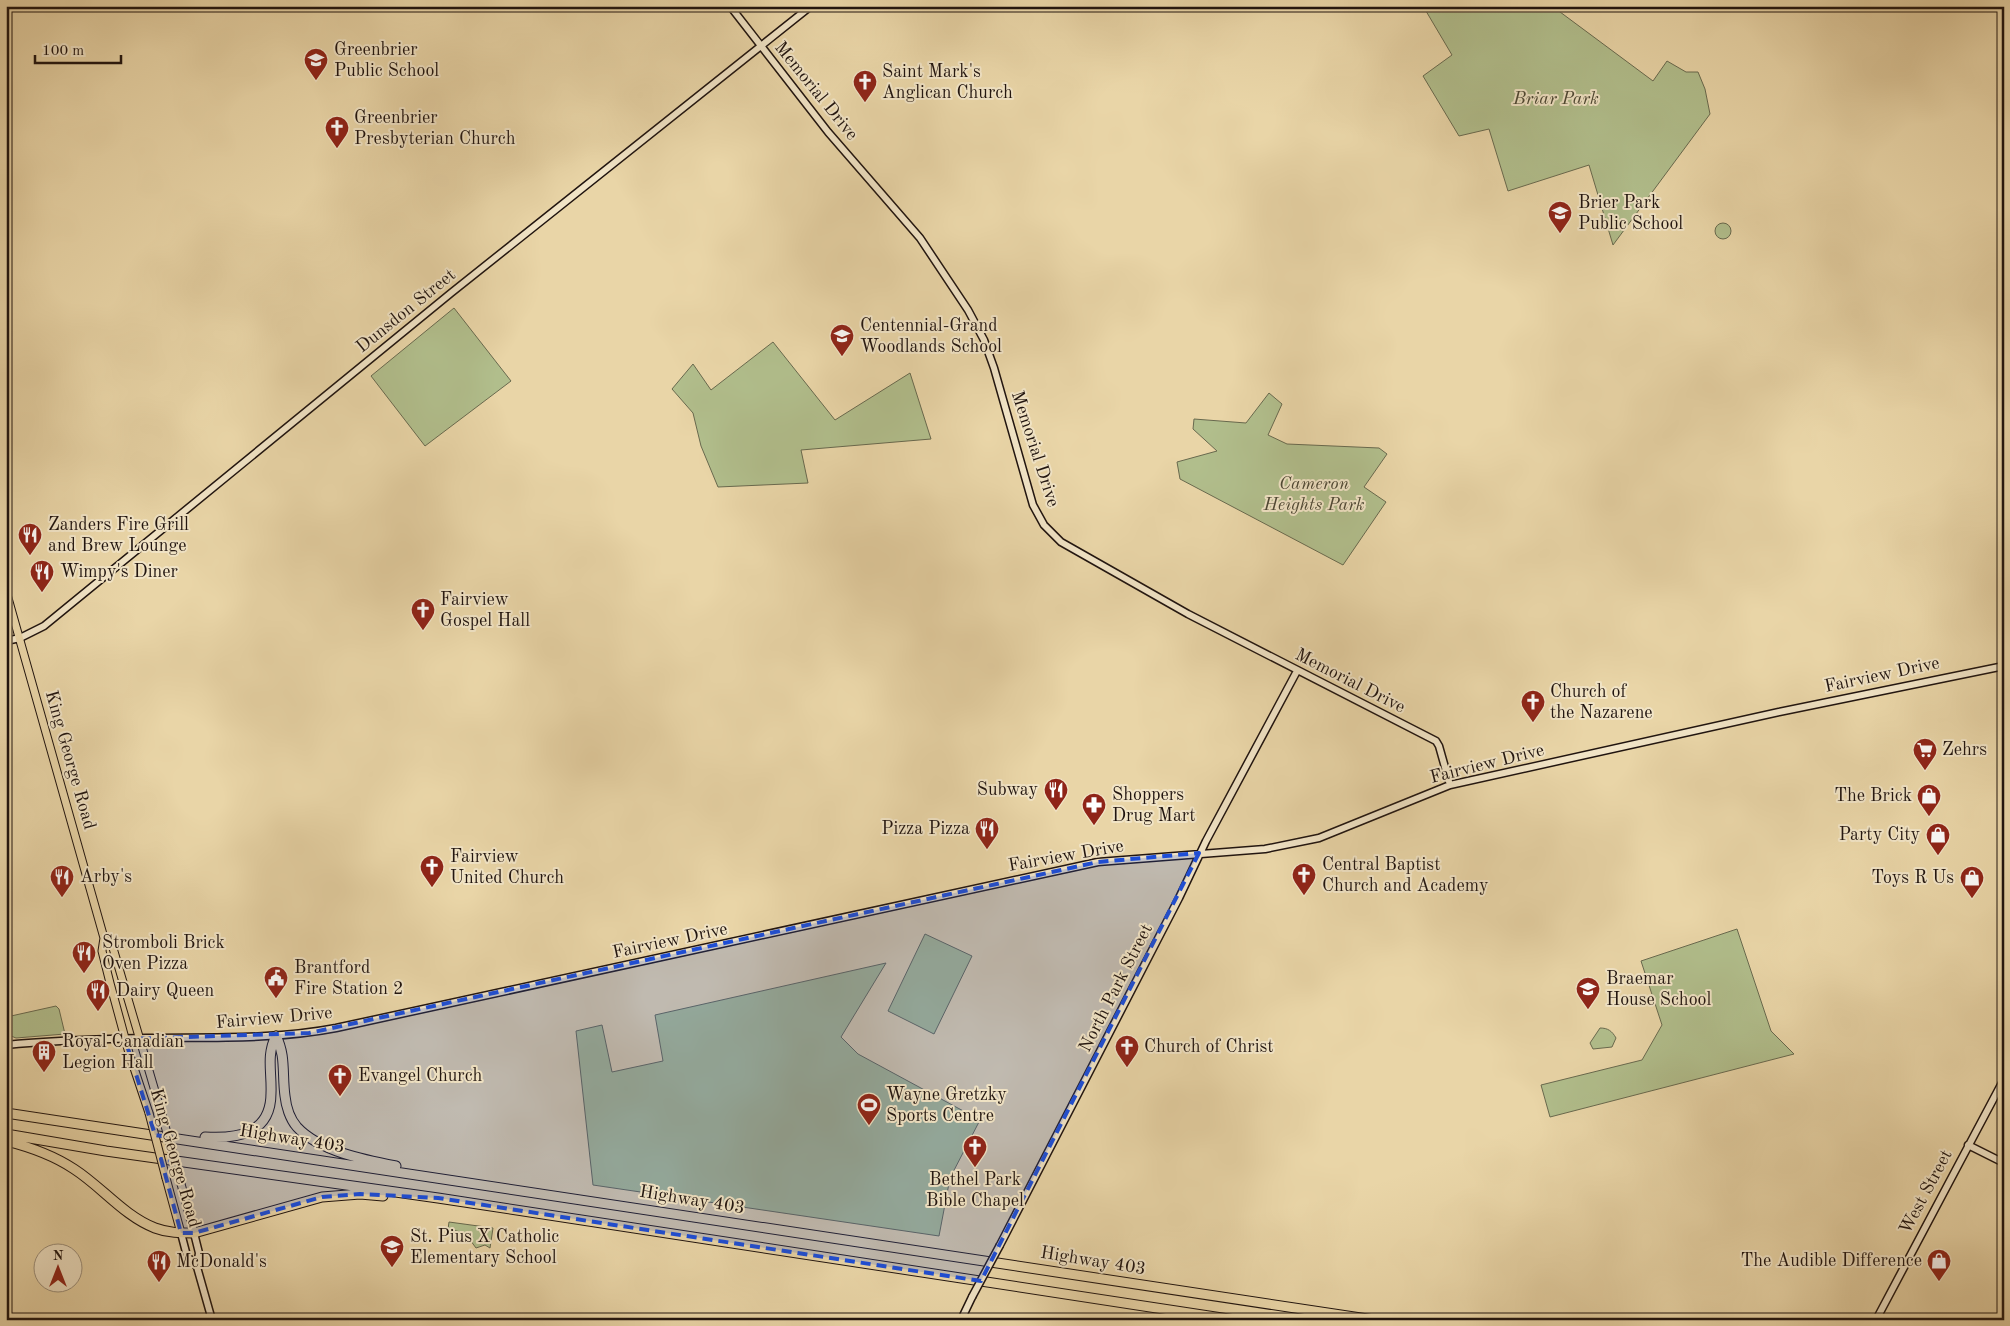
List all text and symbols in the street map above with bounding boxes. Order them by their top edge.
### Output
scale bar [35,32,121,64]
street label: Memorial Drive [771,38,861,144]
place label: Greenbrier Public School [334,41,439,80]
text: 100 m [42,44,84,59]
school or university icon: Greenbrier Public School [303,47,329,81]
place label: Saint Mark's Anglican Church [882,63,1013,102]
church icon: Saint Mark's Anglican Church [852,69,878,103]
park label: Briar Park [1512,90,1599,108]
place label: Greenbrier Presbyterian Church [354,109,516,148]
church icon: Greenbrier Presbyterian Church [324,115,350,149]
place label: Brier Park Public School [1578,194,1683,233]
school or university icon: Brier Park Public School [1547,200,1573,234]
street label: Dunsdon Street [353,266,459,356]
place label: Centennial-Grand Woodlands School [860,317,1002,356]
school or university icon: Centennial-Grand Woodlands School [829,323,855,357]
street label: Memorial Drive [1008,389,1062,509]
park label: Cameron Heights Park [1262,475,1365,514]
place label: Zanders Fire Grill and Brew Lounge [48,516,189,555]
restaurant icon: Zanders Fire Grill and Brew Lounge [17,522,43,556]
restaurant icon: Wimpy's Diner [29,559,55,593]
place label: Wimpy's Diner [60,563,179,581]
place label: Fairview Gospel Hall [440,591,530,630]
church icon: Fairview Gospel Hall [410,597,436,631]
street label: Memorial Drive [1292,646,1408,716]
street label: Fairview Drive [1823,654,1941,696]
place label: Church of the Nazarene [1550,683,1653,722]
street label: King George Road [42,688,98,832]
church icon: Church of the Nazarene [1520,689,1546,723]
supermarket icon: Zehrs [1912,737,1938,771]
street label: Fairview Drive [1428,741,1546,787]
place label: Zehrs [1942,741,1987,759]
restaurant icon: Subway [1043,777,1069,811]
place label: Subway [977,781,1038,799]
shop icon: The Brick [1916,783,1942,817]
place label: Shoppers Drug Mart [1112,786,1195,825]
place label: The Brick [1834,787,1912,805]
pharmacy icon: Shoppers Drug Mart [1081,792,1107,826]
restaurant icon: Pizza Pizza [974,816,1000,850]
place label: Pizza Pizza [881,820,970,838]
shop icon: Party City [1925,822,1951,856]
place label: Party City [1839,826,1920,844]
street label: Fairview Drive [1007,837,1125,875]
place label: Fairview United Church [450,848,564,887]
church icon: Fairview United Church [419,854,445,888]
place label: Central Baptist Church and Academy [1322,856,1489,895]
church icon: Central Baptist Church and Academy [1291,862,1317,896]
restaurant icon: Arby's [49,864,75,898]
shop icon: Toys R Us [1959,865,1985,899]
place label: Arby's [80,868,132,886]
place label: Toys R Us [1871,869,1954,887]
street label: Fairview Drive [611,920,729,962]
street label: North Park Street [1076,921,1156,1055]
place label: Stromboli Brick Oven Pizza [102,934,225,973]
restaurant icon: Stromboli Brick Oven Pizza [71,940,97,974]
place label: Brantford Fire Station 2 [294,959,403,998]
public building icon: Brantford Fire Station 2 [263,965,289,999]
place label: Braemar House School [1606,970,1712,1009]
school or university icon: Braemar House School [1575,976,1601,1010]
restaurant icon: Dairy Queen [85,978,111,1012]
place label: Dairy Queen [116,982,215,1000]
street label: Fairview Drive [215,1004,333,1032]
place label: Royal Canadian Legion Hall [62,1033,184,1072]
church icon: Church of Christ [1114,1034,1140,1068]
place label: Church of Christ [1144,1038,1274,1056]
building icon: Royal Canadian Legion Hall [31,1039,57,1073]
church icon: Evangel Church [327,1063,353,1097]
place label: Evangel Church [358,1067,483,1085]
street label: King George Road [147,1086,203,1230]
place label: Wayne Gretzky Sports Centre [886,1086,1007,1125]
sports icon: Wayne Gretzky Sports Centre [856,1092,882,1126]
street label: Highway 403 [238,1122,346,1156]
church icon: Bethel Park Bible Chapel [962,1134,988,1168]
street label: West Street [1896,1147,1956,1237]
place label: Bethel Park Bible Chapel [926,1171,1024,1210]
street label: Highway 403 [638,1183,746,1217]
place label: St. Pius X Catholic Elementary School [410,1228,559,1267]
school or university icon: St. Pius X Catholic Elementary School [379,1234,405,1268]
north arrow [32,1244,82,1294]
street label: Highway 403 [1039,1244,1147,1278]
shop icon: The Audible Difference [1926,1248,1952,1282]
text: N [53,1249,64,1263]
restaurant icon: McDonald's [146,1249,172,1283]
place label: The Audible Difference [1740,1252,1922,1270]
place label: McDonald's [176,1253,267,1271]

